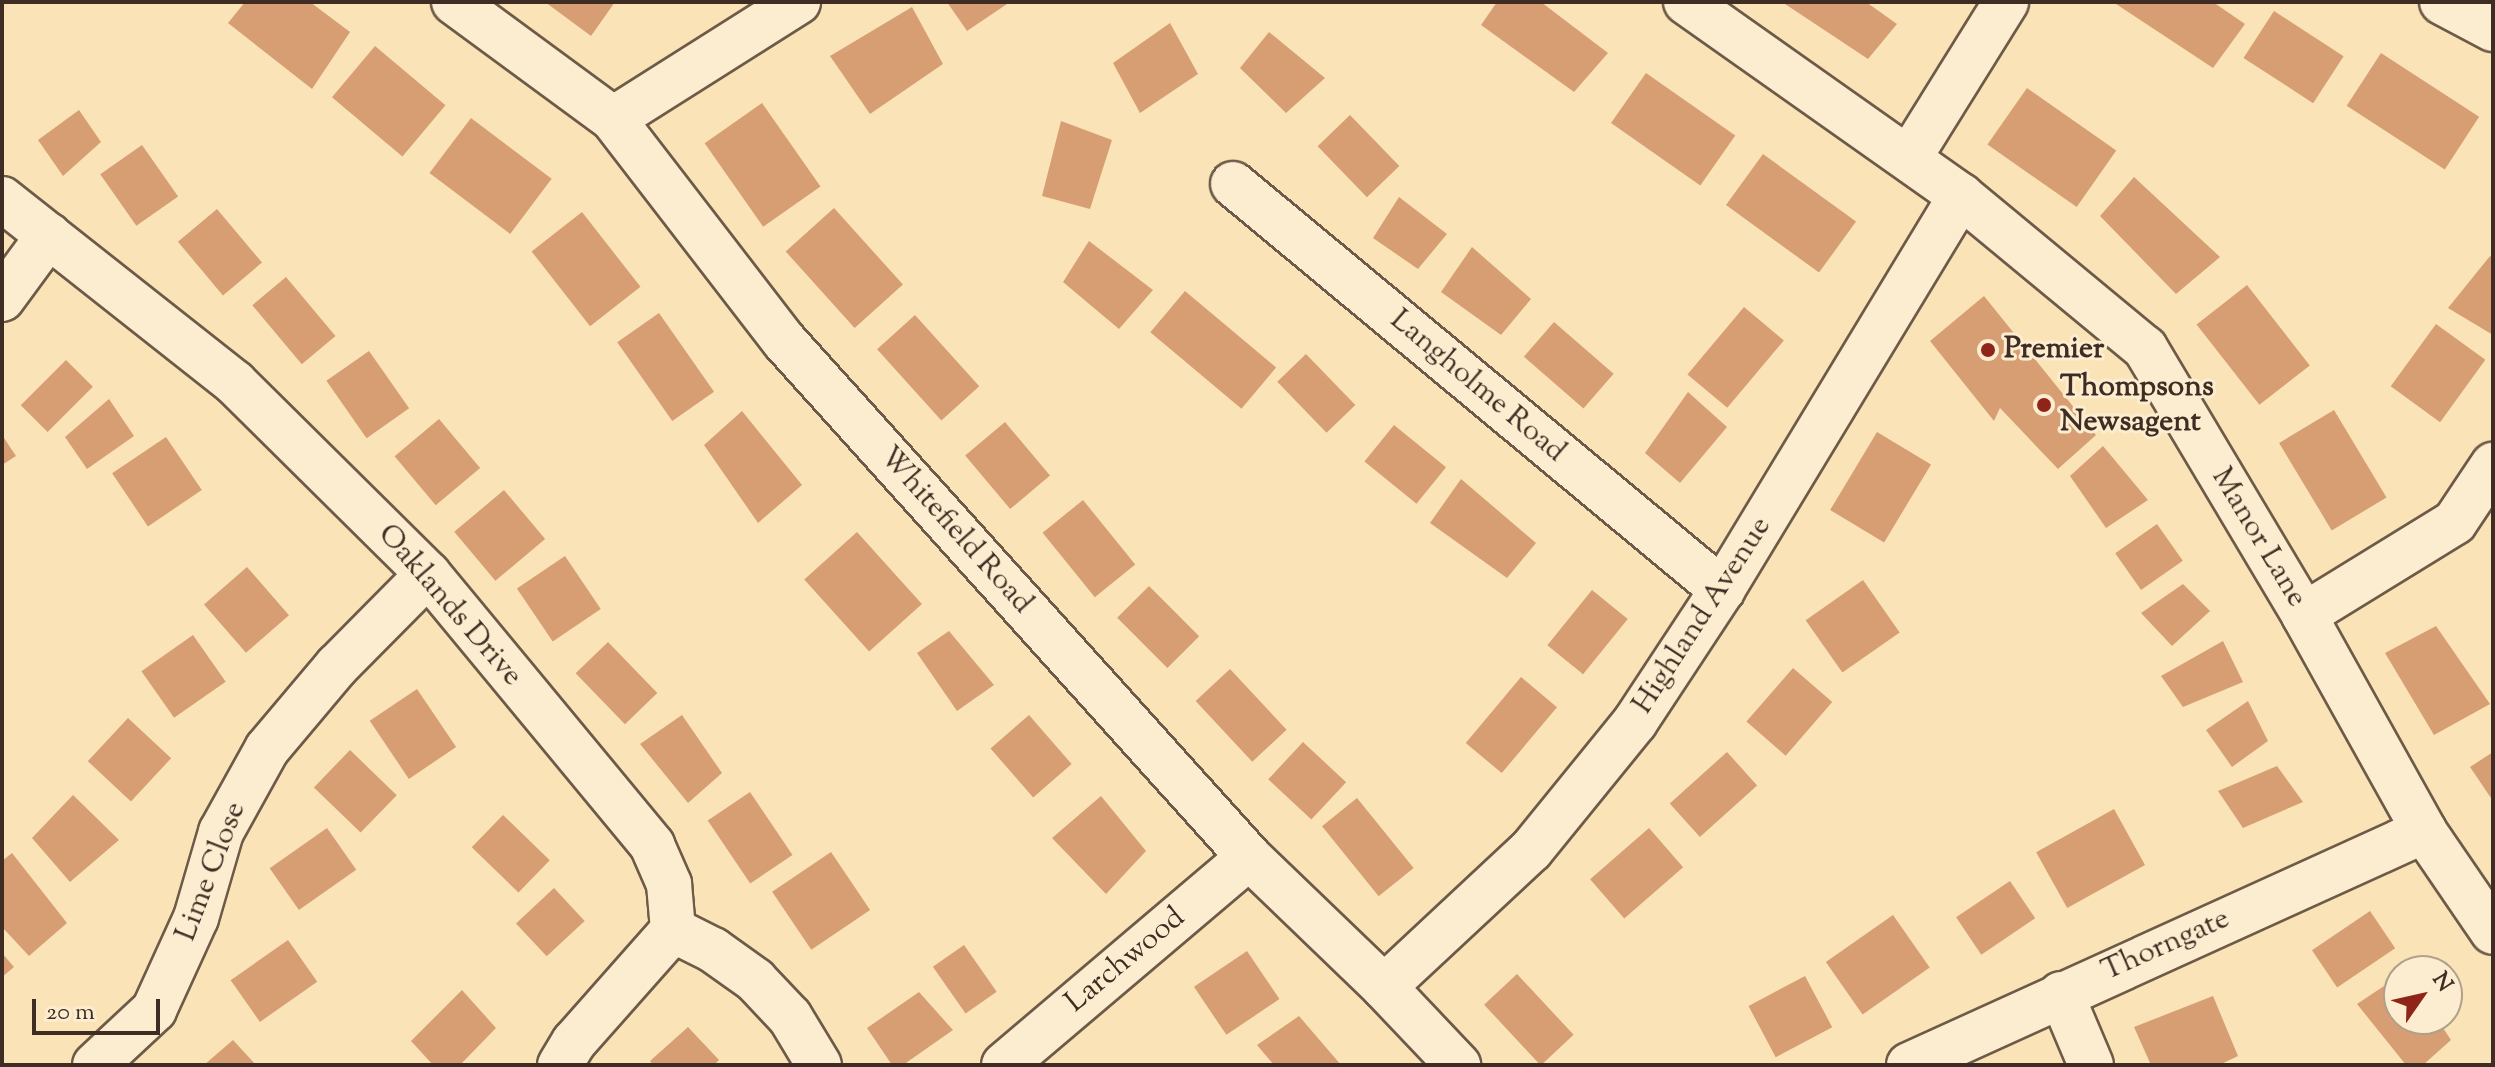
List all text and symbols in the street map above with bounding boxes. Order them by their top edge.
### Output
street label: Langholme Road [1382,303,1572,471]
place label: Premier [2004,332,2104,368]
marker: Premier [1979,341,1997,359]
place label: Thompsons Newsagent [2060,370,2214,440]
marker: Thompsons Newsagent [2035,396,2053,414]
street label: Whitefield Road [871,440,1039,622]
street label: Manor Lane [2202,462,2314,614]
street label: Highland Avenue [1626,511,1780,721]
street label: Oaklands Drive [369,518,529,694]
street label: Lime Close [169,797,255,947]
street label: Larchwood [1059,901,1193,1021]
street label: Thorngate [2097,902,2235,990]
north arrow [2383,955,2463,1035]
text: N [2423,966,2459,999]
scale bar [36,983,164,1033]
text: 20 m [46,996,95,1030]

